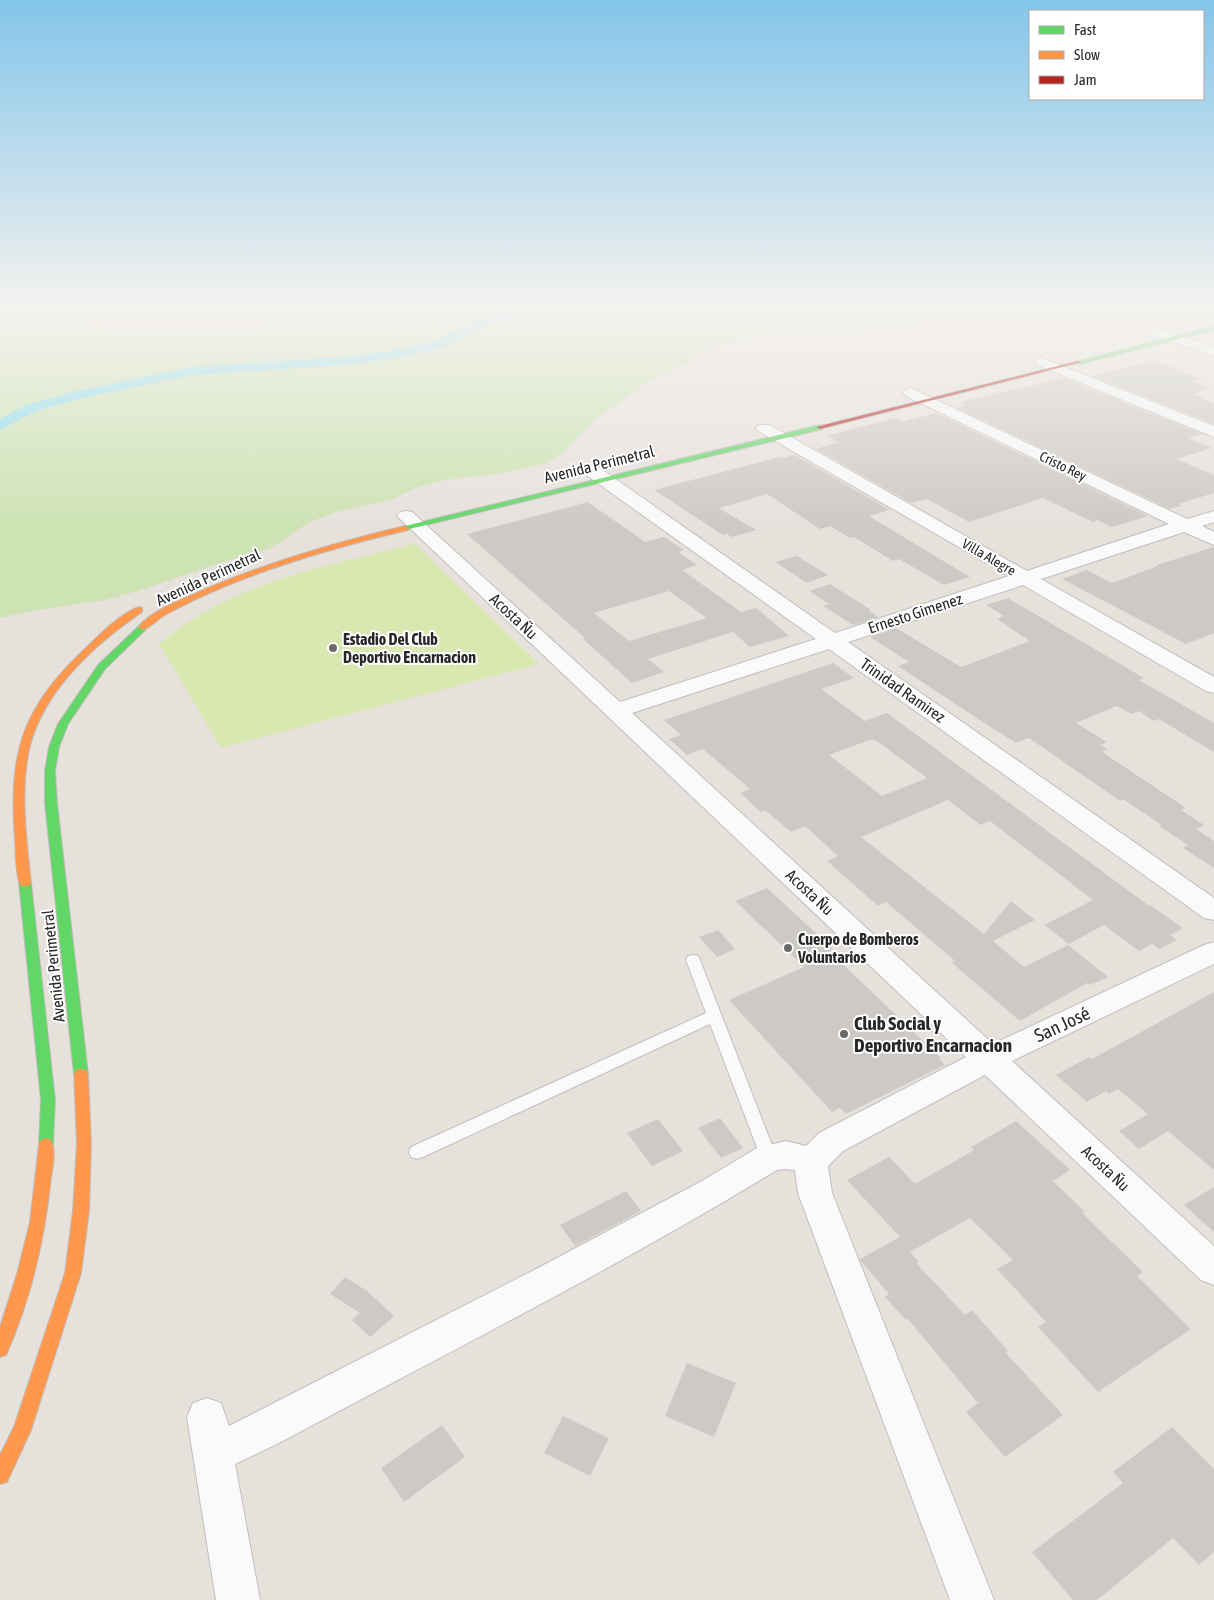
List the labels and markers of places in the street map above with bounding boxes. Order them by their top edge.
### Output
place label: Estadio Del Club Deportivo Encarnacion [343,630,476,666]
marker: Estadio Del Club Deportivo Encarnacion [327,642,339,654]
place label: Cuerpo de Bomberos Voluntarios [797,930,919,966]
marker: Cuerpo de Bomberos Voluntarios [782,942,794,954]
place label: Club Social y Deportivo Encarnacion [854,1012,1012,1056]
marker: Club Social y Deportivo Encarnacion [838,1028,850,1040]

